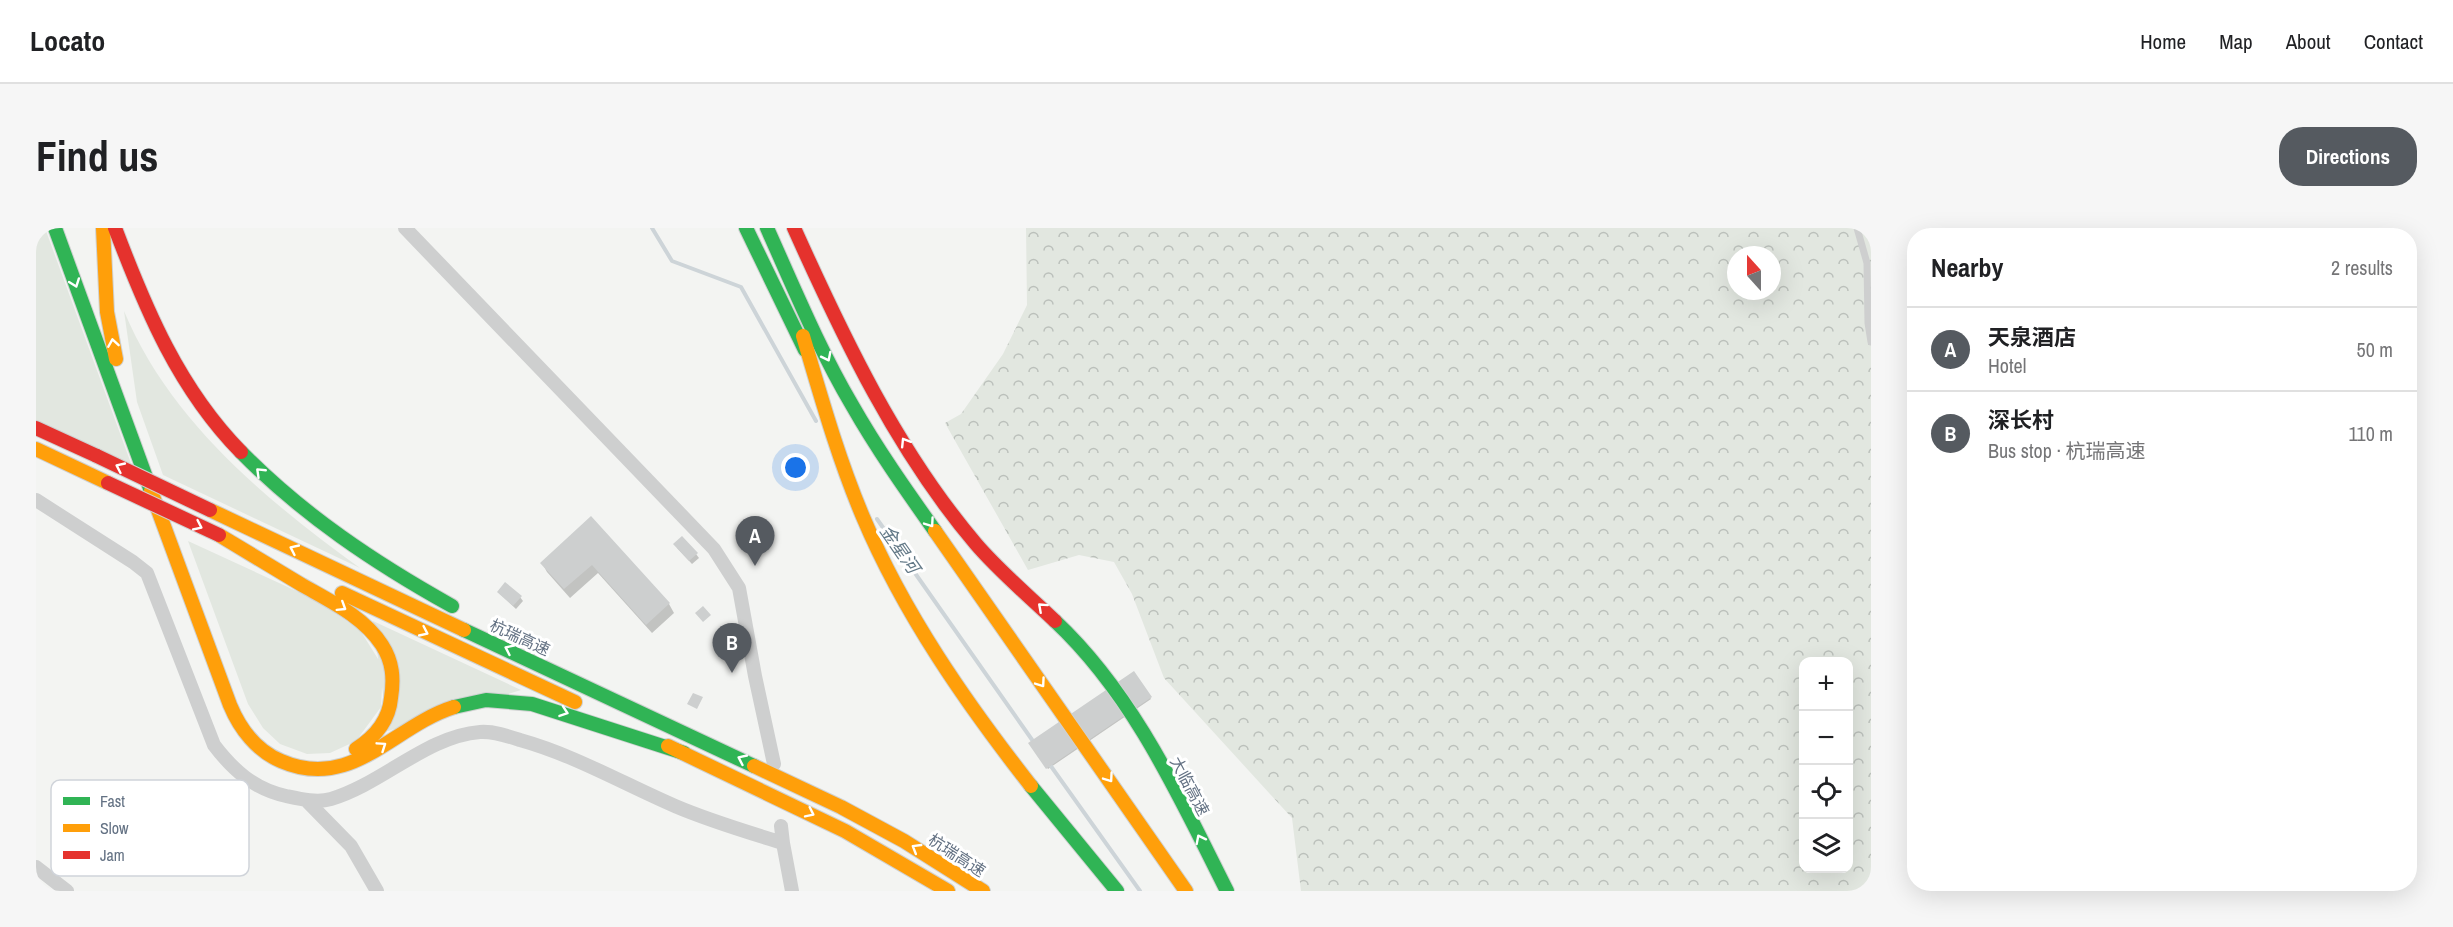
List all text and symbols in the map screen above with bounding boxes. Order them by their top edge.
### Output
text: Locato [30,22,105,60]
text: Home [2140,27,2186,56]
text: Map [2219,27,2253,56]
text: About [2286,27,2331,56]
text: Contact [2364,27,2423,56]
button: Directions [2279,127,2417,186]
text: Find us [36,128,158,184]
north arrow [1727,246,1781,300]
text: Nearby [1931,250,2003,285]
text: 2 results [2331,254,2393,281]
one-way arrow [68,277,81,288]
text: 天泉酒店 [1988,322,2076,352]
text: A [1945,336,1956,363]
text: 50 m [2357,336,2393,363]
one-way arrow [107,339,119,348]
one-way arrow [819,351,831,362]
text: Hotel [1988,352,2026,379]
text: 深长村 [1988,405,2054,435]
text: B [1945,420,1956,447]
text: 110 m [2349,420,2393,447]
text: Bus stop · 杭瑞高速 [1988,437,2146,464]
one-way arrow [900,438,912,448]
your location [781,453,810,482]
one-way arrow [115,463,126,475]
one-way arrow [256,468,267,479]
pin: A [736,516,774,566]
one-way arrow [923,516,934,527]
one-way arrow [192,518,203,530]
water label: 金星河 [874,520,927,581]
one-way arrow [289,545,300,557]
one-way arrow [336,600,346,612]
one-way arrow [1038,604,1049,615]
street label: 杭瑞高速 [486,614,554,660]
one-way arrow [418,624,429,636]
pin: B [712,624,752,673]
one-way arrow [504,645,515,657]
map controls [1799,657,1853,873]
button: + [1799,657,1853,711]
one-way arrow [1034,676,1045,687]
one-way arrow [558,705,569,718]
button: − [1799,711,1853,765]
one-way arrow [376,742,387,753]
street label: 大临高速 [1165,753,1215,819]
one-way arrow [738,755,749,767]
button: locate [1799,765,1853,819]
one-way arrow [1102,772,1113,783]
legend [51,780,249,876]
text: Fast [100,790,125,812]
one-way arrow [803,805,814,817]
text: Slow [100,817,129,839]
button: layers [1799,819,1853,873]
street label: 杭瑞高速 [924,828,990,882]
one-way arrow [1196,835,1207,845]
text: Jam [100,844,125,866]
one-way arrow [912,844,922,855]

